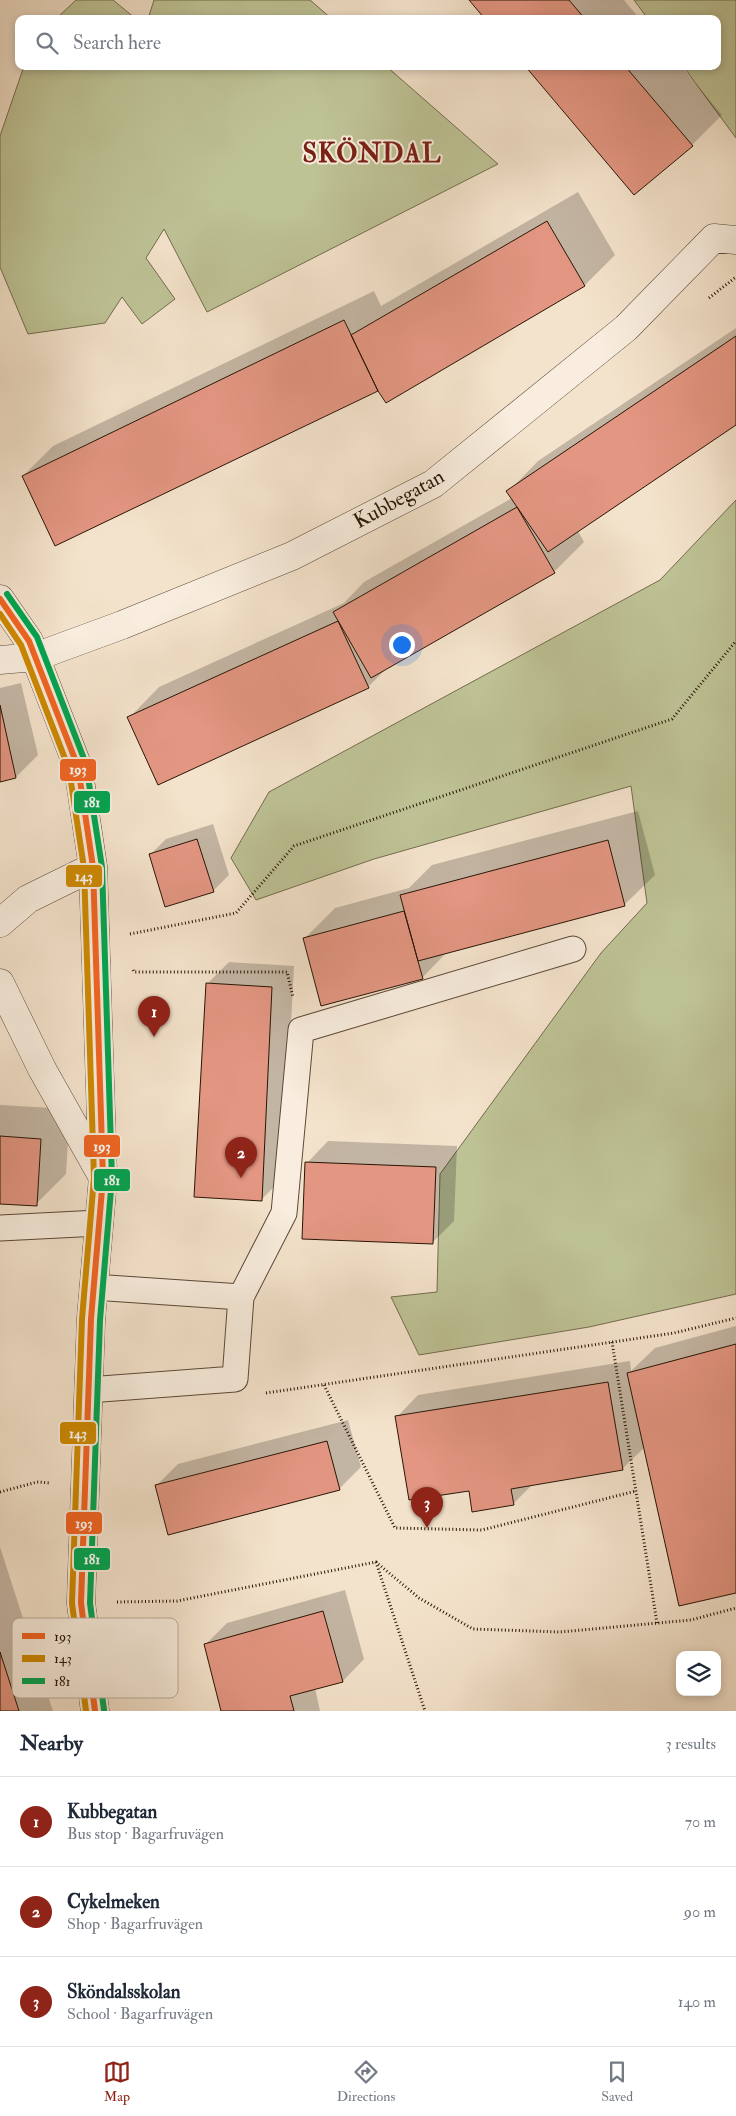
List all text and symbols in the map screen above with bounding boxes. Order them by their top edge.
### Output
search box [15,15,721,70]
icon: search [33,29,61,57]
text: Search here [73,31,161,55]
district label: SKÖNDAL [303,137,441,170]
street label: Kubbegatan [349,463,449,535]
your location [389,632,415,658]
line badge: 193 [59,758,97,782]
text: 193 [69,761,87,778]
line badge: 181 [73,790,111,814]
text: 181 [84,794,100,811]
line badge: 143 [65,864,103,888]
text: 143 [75,868,93,885]
pin: 1 [138,996,170,1037]
line badge: 193 [83,1134,121,1158]
pin: 2 [225,1137,257,1178]
text: 193 [93,1138,111,1155]
line badge: 181 [93,1168,131,1192]
text: 181 [104,1172,120,1189]
line badge: 143 [59,1421,97,1445]
text: 143 [69,1425,87,1442]
pin: 3 [411,1487,443,1528]
line badge: 193 [65,1511,103,1535]
text: 193 [75,1515,93,1532]
line badge: 181 [73,1547,111,1571]
text: 181 [84,1551,100,1568]
legend [12,1618,178,1698]
text: 193 [54,1628,72,1645]
text: 143 [54,1650,72,1667]
map controls [676,1651,721,1696]
button: layers [676,1651,721,1696]
text: 181 [54,1673,71,1690]
text: Nearby [20,1730,83,1757]
text: 3 results [665,1734,716,1754]
text: Kubbegatan [67,1800,157,1824]
text: 1 [33,1812,39,1832]
text: 70 m [685,1812,716,1832]
text: Bus stop · Bagarfruvägen [67,1824,224,1844]
text: Cykelmeken [67,1890,160,1914]
text: 2 [32,1902,40,1922]
text: 90 m [684,1902,716,1922]
text: Shop · Bagarfruvägen [67,1914,203,1934]
text: Sköndalsskolan [67,1980,181,2004]
text: 3 [33,1992,39,2012]
text: 140 m [678,1992,716,2012]
text: School · Bagarfruvägen [67,2004,213,2024]
tab: Map [103,2058,131,2105]
tab: Directions [337,2058,395,2105]
tab: Saved [601,2058,633,2105]

